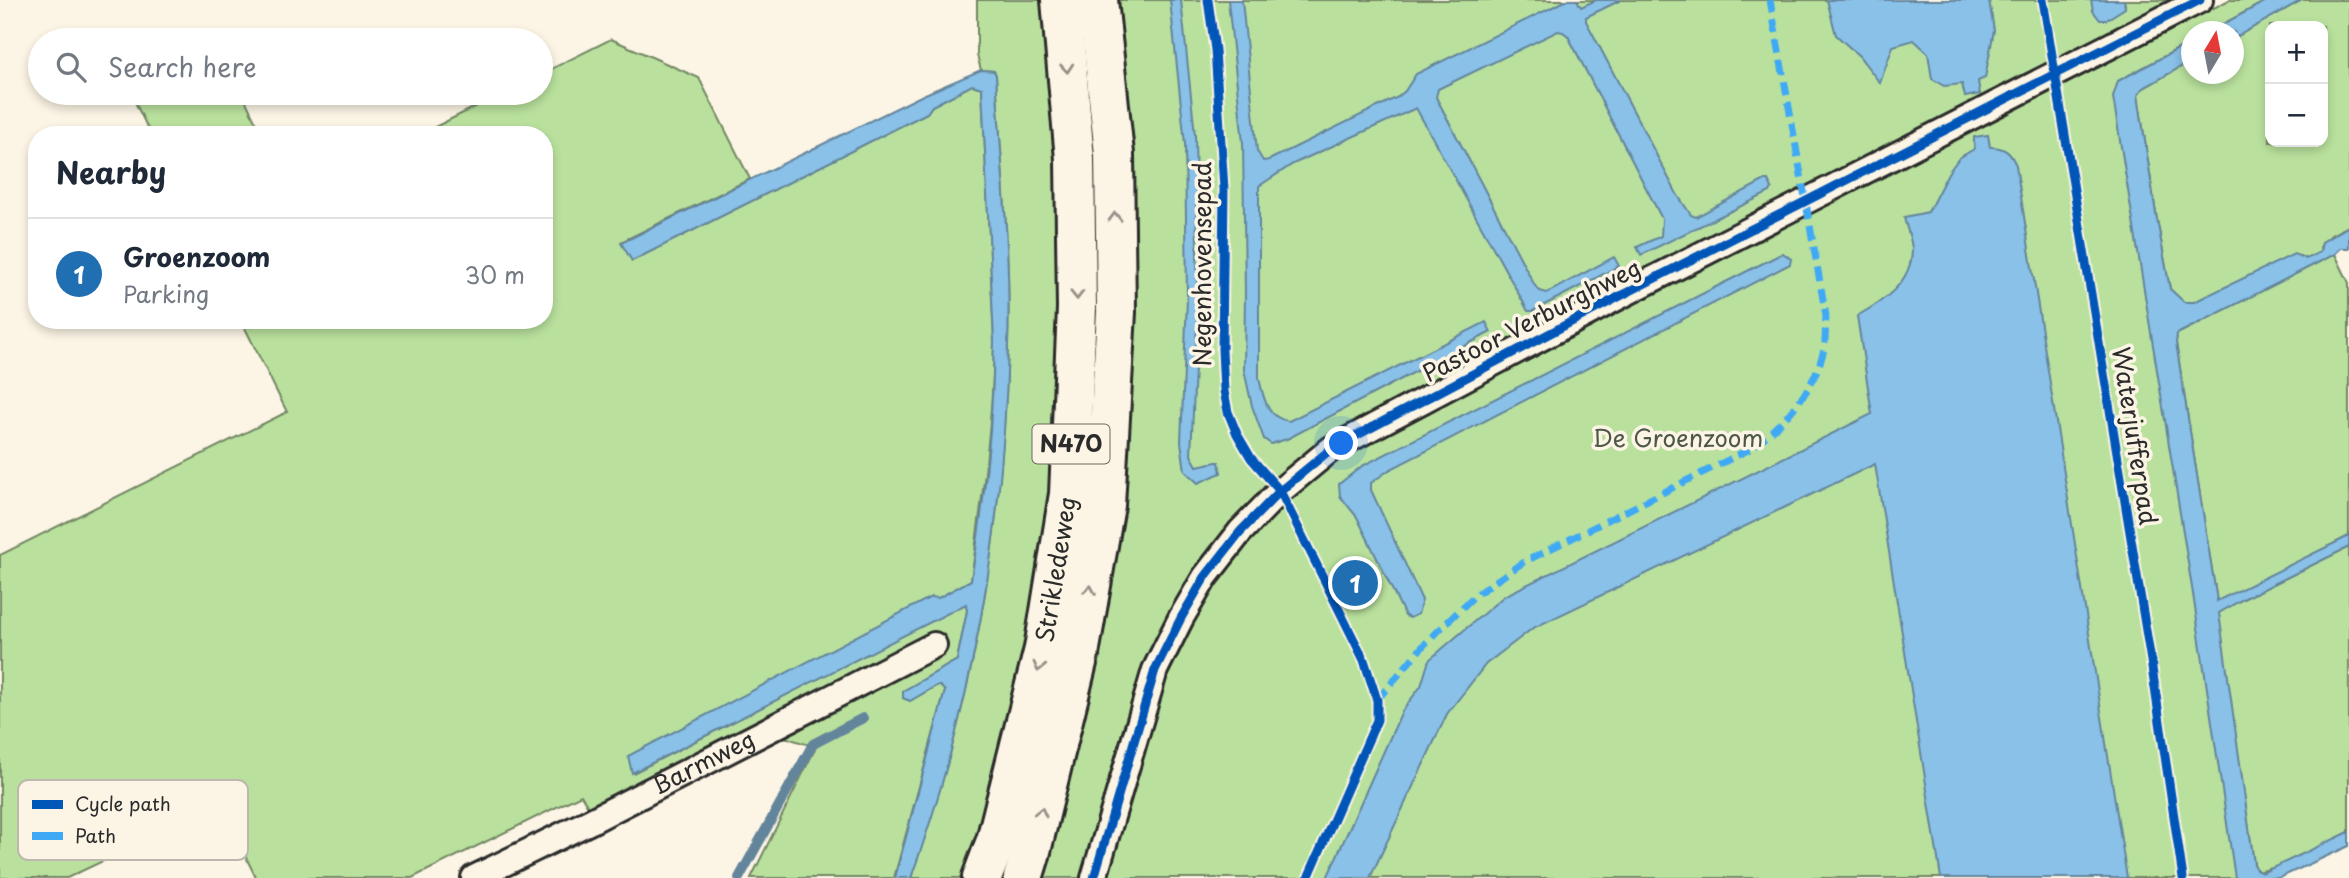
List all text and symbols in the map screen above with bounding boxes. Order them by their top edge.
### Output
north arrow [2181,21,2244,84]
map controls [2265,21,2328,147]
button: + [2265,21,2328,84]
search box [28,28,553,105]
text: Search here [108,47,257,86]
icon: search [52,48,90,86]
one-way arrow [1059,63,1074,74]
button: − [2265,84,2328,147]
text: Nearby [56,149,166,194]
street label: Negenhovensepad [1183,161,1219,366]
one-way arrow [1107,212,1123,222]
text: Groenzoom [123,237,270,276]
street label: Pastoor Verburghweg [1416,249,1647,390]
text: 1 [74,257,85,292]
text: 30 m [464,257,525,292]
text: Parking [123,276,209,311]
one-way arrow [1069,290,1085,301]
street label: Waterjufferpad [2104,344,2168,528]
park label: De Groenzoom [1593,419,1763,455]
road number: N470 [1032,424,1110,464]
your location [1324,426,1358,460]
street label: Strikledeweg [1025,494,1084,645]
pin: 1 [1332,557,1378,609]
one-way arrow [1082,584,1097,596]
one-way arrow [1033,661,1047,673]
street label: Barmweg [645,720,761,803]
legend [18,780,248,860]
text: Cycle path [75,789,171,817]
one-way arrow [1033,806,1047,818]
text: Path [75,821,116,849]

